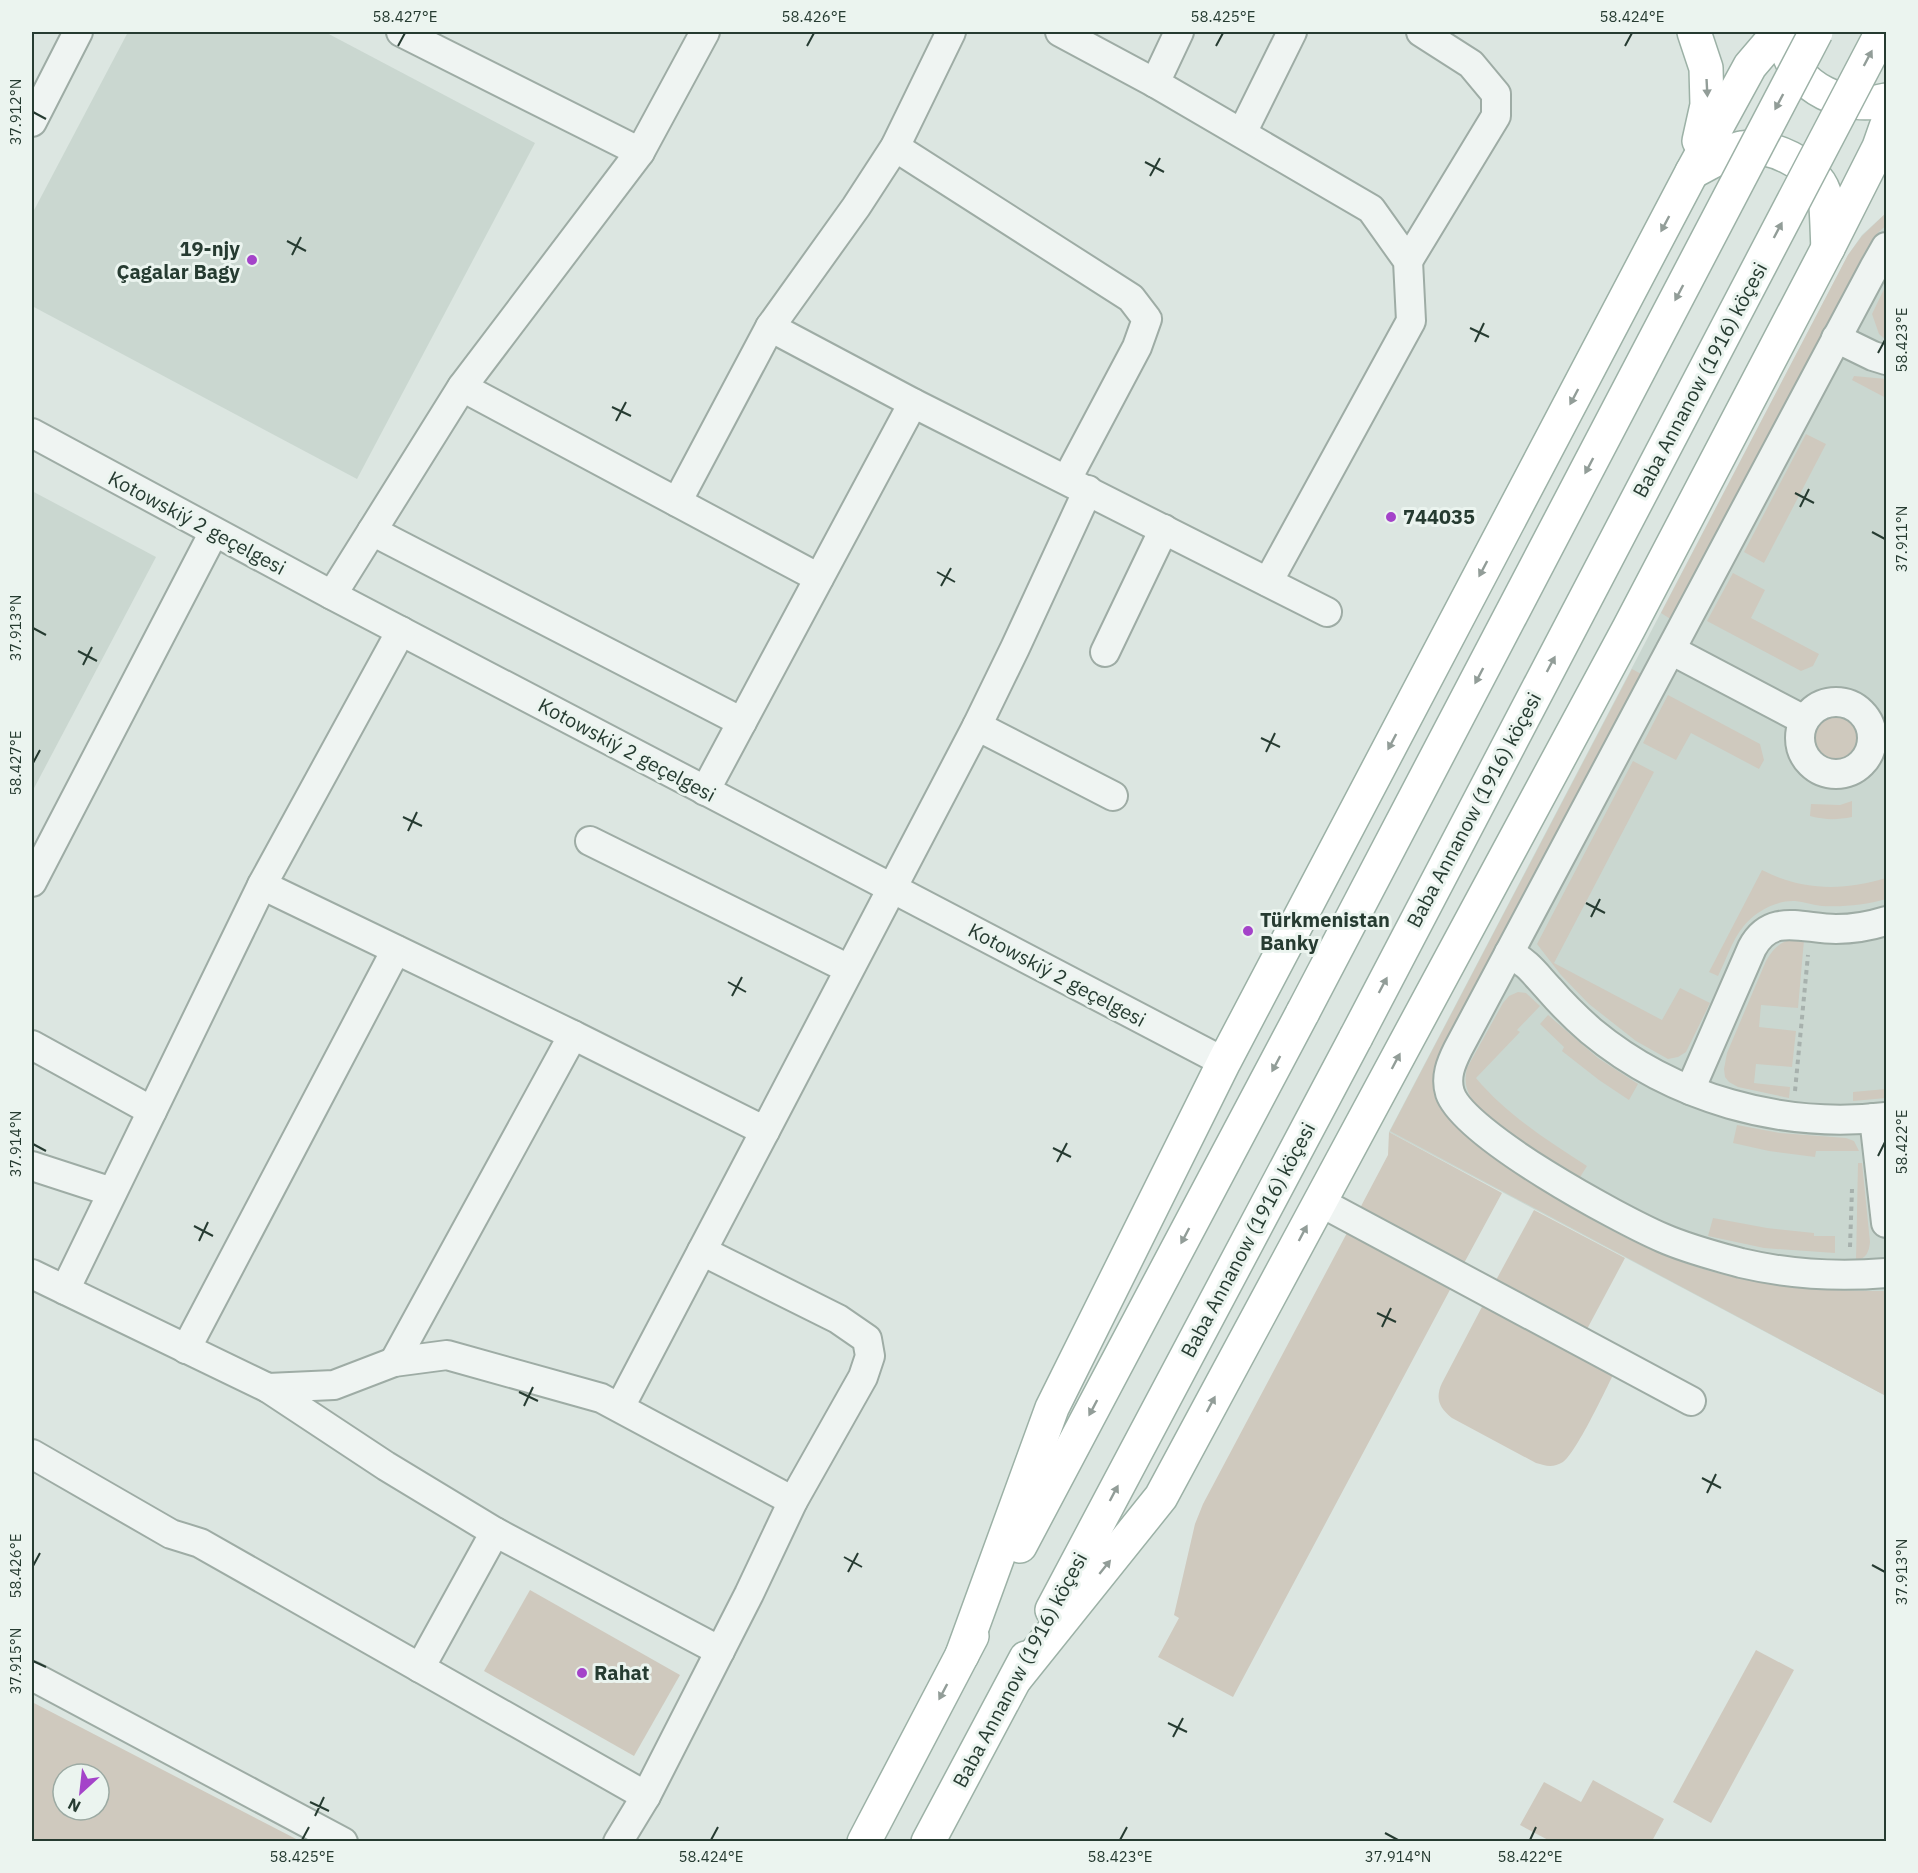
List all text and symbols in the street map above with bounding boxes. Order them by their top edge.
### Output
text: 58.427°E [373,7,437,26]
text: 58.426°E [782,7,846,26]
text: 58.425°E [1191,7,1255,26]
text: 58.424°E [1600,7,1664,26]
one-way arrow [1863,49,1873,66]
text: 37.912°N [6,79,25,145]
one-way arrow [1702,79,1711,98]
one-way arrow [1774,94,1784,111]
one-way arrow [1660,215,1670,233]
one-way arrow [1773,222,1783,239]
place label: 19-njy Çagalar Bagy [116,235,240,285]
marker: 19-njy Çagalar Bagy [245,253,259,267]
street label: Baba Annanow (1916) köçesi [1626,257,1773,502]
one-way arrow [1674,285,1684,302]
text: 58.423°E [1892,308,1911,372]
one-way arrow [1569,388,1579,405]
one-way arrow [1584,458,1594,475]
street label: Kotowskiý 2 geçelgesi [104,464,291,581]
place label: 744035 [1403,503,1475,530]
text: 37.911°N [1892,506,1911,572]
marker: 744035 [1384,510,1398,524]
one-way arrow [1478,561,1488,578]
text: 37.913°N [6,595,25,661]
one-way arrow [1546,655,1556,672]
one-way arrow [1474,668,1484,685]
street label: Baba Annanow (1916) köçesi [1400,687,1547,932]
street label: Kotowskiý 2 geçelgesi [534,691,721,808]
text: 58.427°E [6,731,25,795]
one-way arrow [1387,733,1397,750]
place label: Türkmenistan Banky [1260,906,1390,956]
street label: Kotowskiý 2 geçelgesi [964,916,1151,1033]
marker: Türkmenistan Banky [1241,924,1255,938]
one-way arrow [1378,977,1388,994]
one-way arrow [1391,1052,1401,1069]
one-way arrow [1271,1055,1281,1072]
text: 58.422°E [1892,1110,1911,1174]
text: 37.914°N [6,1111,25,1177]
street label: Baba Annanow (1916) köçesi [1174,1117,1321,1362]
one-way arrow [1299,1224,1308,1241]
one-way arrow [1180,1227,1190,1245]
one-way arrow [1206,1396,1216,1413]
one-way arrow [1088,1400,1098,1417]
one-way arrow [1109,1485,1119,1502]
text: 58.426°E [6,1534,25,1598]
text: 37.913°N [1892,1539,1911,1605]
street label: Baba Annanow (1916) köçesi [946,1547,1093,1792]
one-way arrow [1098,1559,1111,1575]
text: 37.915°N [6,1628,25,1694]
place label: Rahat [594,1659,650,1686]
marker: Rahat [575,1666,589,1680]
one-way arrow [938,1683,948,1700]
north arrow [51,1762,111,1822]
text: N [64,1794,84,1817]
text: 58.425°E [270,1847,334,1866]
text: 58.424°E [679,1847,743,1866]
text: 58.423°E [1088,1847,1152,1866]
text: 37.914°N [1365,1847,1431,1866]
text: 58.422°E [1498,1847,1562,1866]

